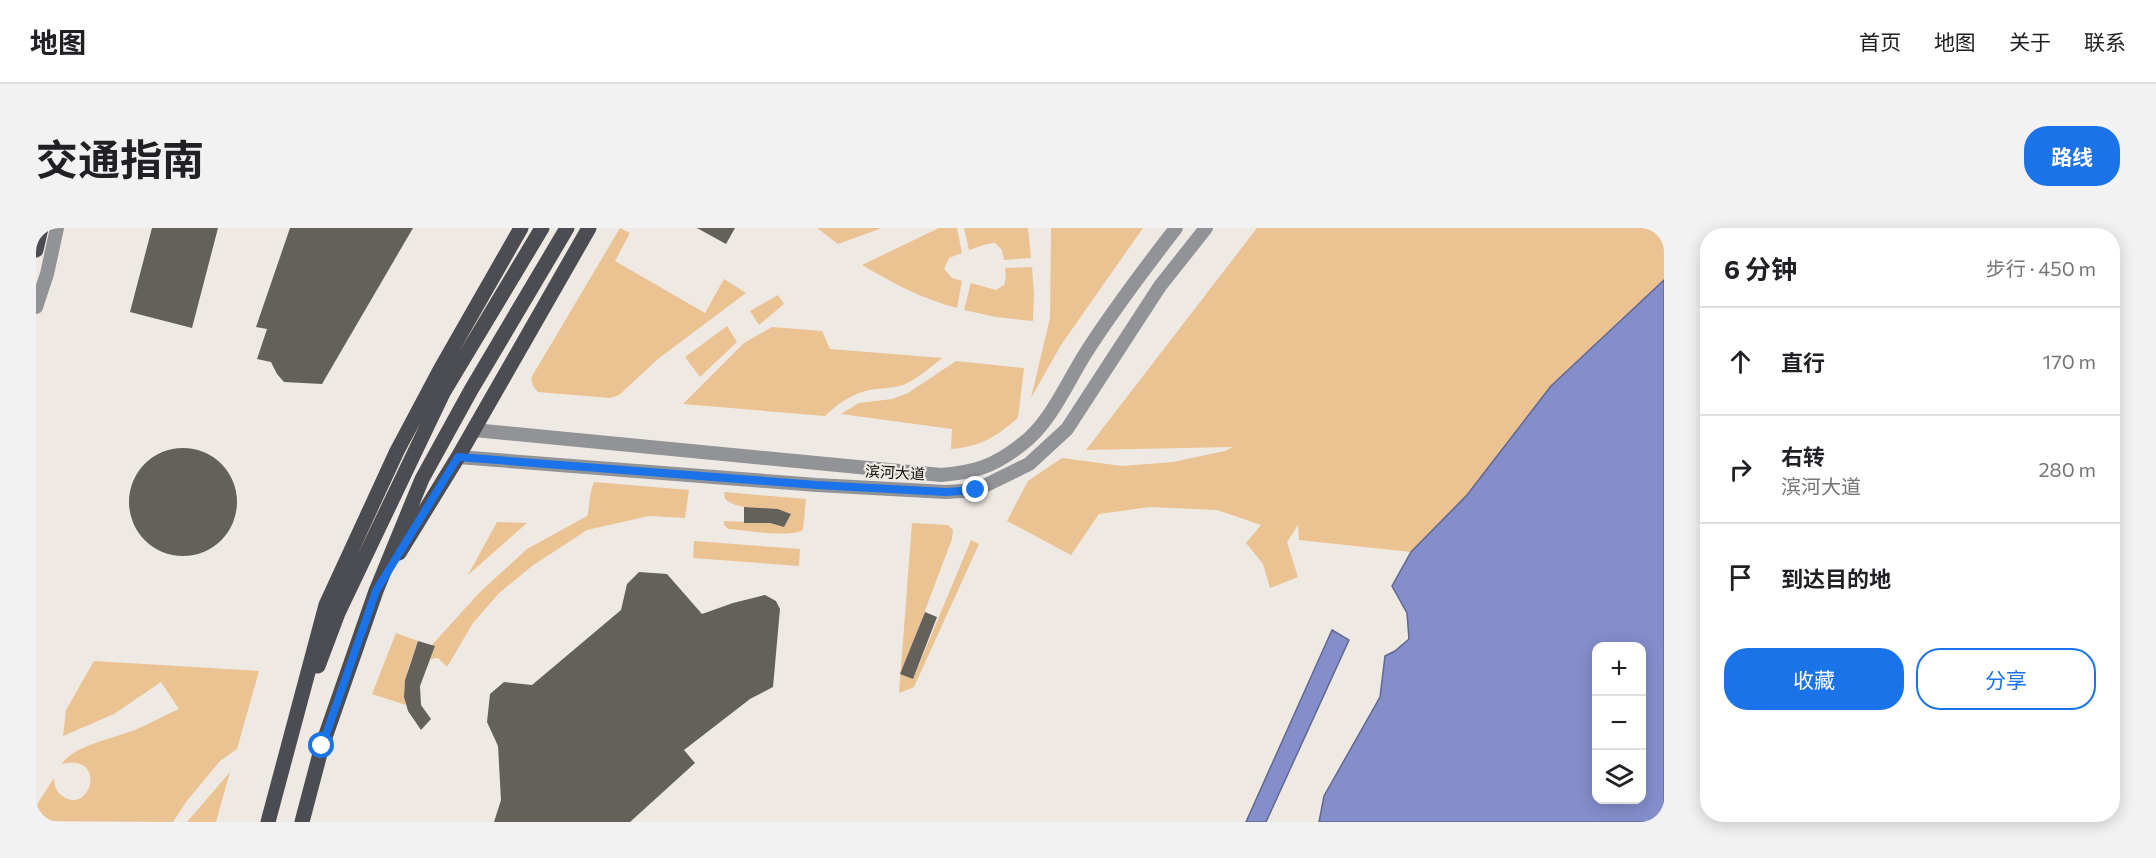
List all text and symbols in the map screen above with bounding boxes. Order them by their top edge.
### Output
text: 地图 [30,25,86,59]
text: 首页 [1859,29,1901,54]
text: 地图 [1934,29,1976,54]
text: 关于 [2009,29,2051,54]
text: 联系 [2084,29,2126,54]
button: 路线 [2024,126,2120,186]
text: 交通指南 [36,132,204,184]
text: 6 分钟 [1724,253,1797,284]
text: 步行 · 450 m [1986,256,2096,280]
icon: ahead [1724,345,1757,378]
text: 直行 [1781,349,1825,376]
text: 170 m [2043,349,2096,373]
text: 右转 [1781,443,1825,470]
icon: right [1724,453,1757,486]
text: 280 m [2038,457,2096,481]
street label: 滨河大道 [865,461,925,483]
text: 滨河大道 [1781,474,1861,498]
route end [962,476,988,502]
icon: arrive [1724,561,1757,594]
text: 到达目的地 [1781,565,1891,592]
map controls [1592,642,1646,804]
button: + [1592,642,1646,696]
button: 收藏 [1724,648,1904,710]
button: 分享 [1916,648,2096,710]
button: − [1592,696,1646,750]
route start [308,732,334,758]
button: layers [1592,750,1646,804]

